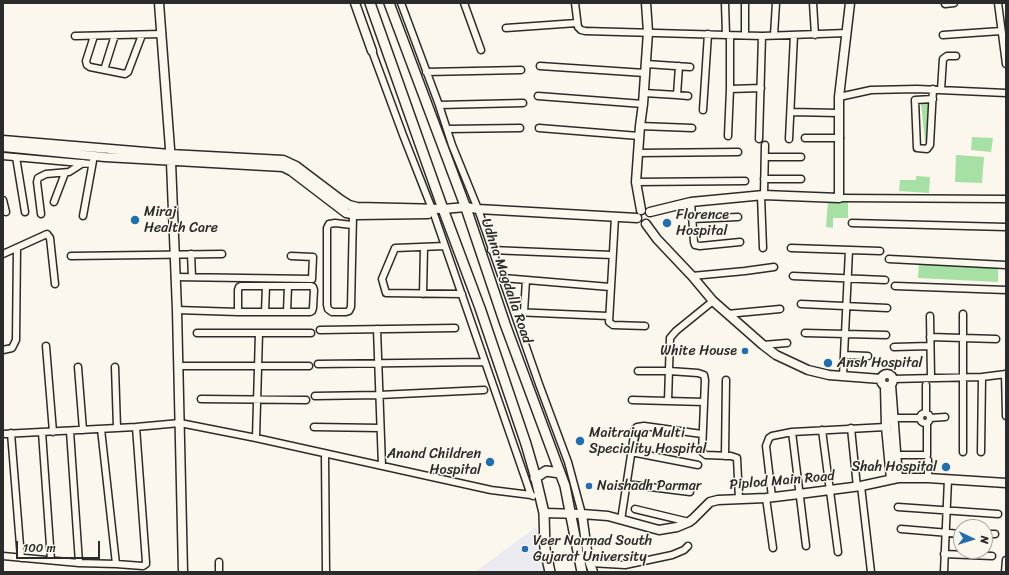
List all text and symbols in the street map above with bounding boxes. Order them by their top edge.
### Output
place label: Miraj Health Care [144,204,218,236]
place label: Florence Hospital [676,207,729,240]
marker: Miraj Health Care [129,214,141,226]
street label: Udhna Magdalla Road [477,216,535,346]
marker: Florence Hospital [661,217,673,229]
place label: White House [660,343,737,359]
marker: White House [740,346,750,356]
place label: Ansh Hospital [837,355,923,371]
marker: Ansh Hospital [822,357,834,369]
place label: Maitraiya Multi Speciality Hospital [589,425,707,458]
marker: Maitraiya Multi Speciality Hospital [574,435,586,447]
place label: Anand Children Hospital [387,446,481,478]
marker: Anand Children Hospital [484,456,496,468]
place label: Shah Hospital [851,459,937,475]
marker: Shah Hospital [940,461,952,473]
street label: Piplod Main Road [729,468,835,494]
place label: Naishadh Parmar [597,478,702,494]
marker: Naishadh Parmar [584,481,594,491]
north arrow [953,519,993,559]
scale bar [18,533,102,559]
place label: Veer Narmad South Gujarat University [533,533,652,566]
text: N [975,535,994,544]
text: 100 m [23,537,56,559]
marker: Veer Narmad South Gujarat University [520,544,530,554]

